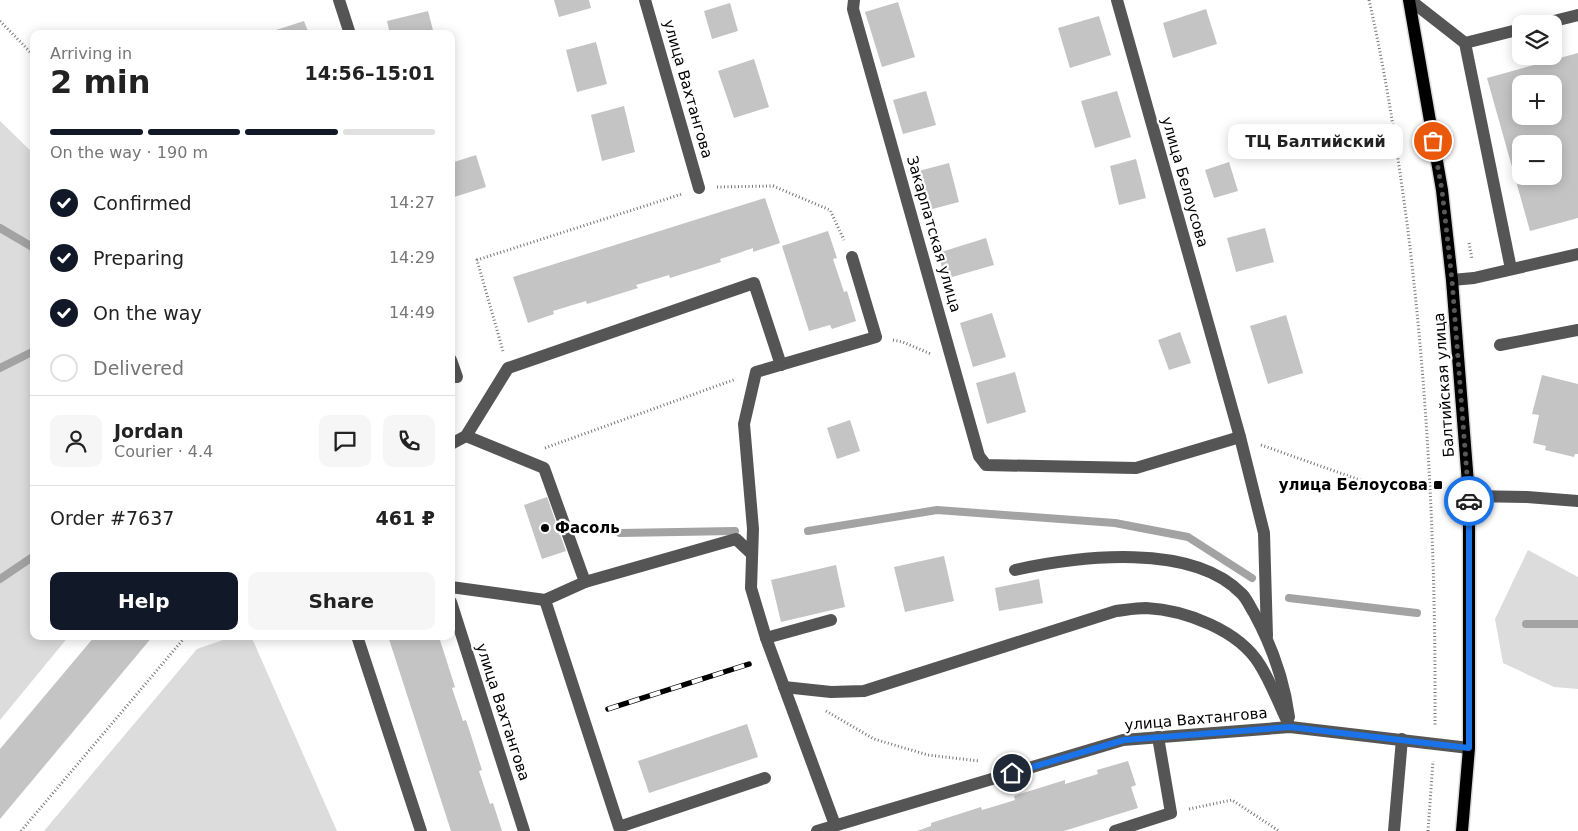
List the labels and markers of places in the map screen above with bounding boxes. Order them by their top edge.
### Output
pin [1412,120,1454,162]
callout: ТЦ Балтийский [1228,124,1403,158]
place label: улица Белоусова [1279,476,1428,494]
marker: улица Белоусова [1432,479,1444,491]
place label: Фасоль [555,519,620,537]
marker: Фасоль [539,522,551,534]
pin [991,752,1033,794]

